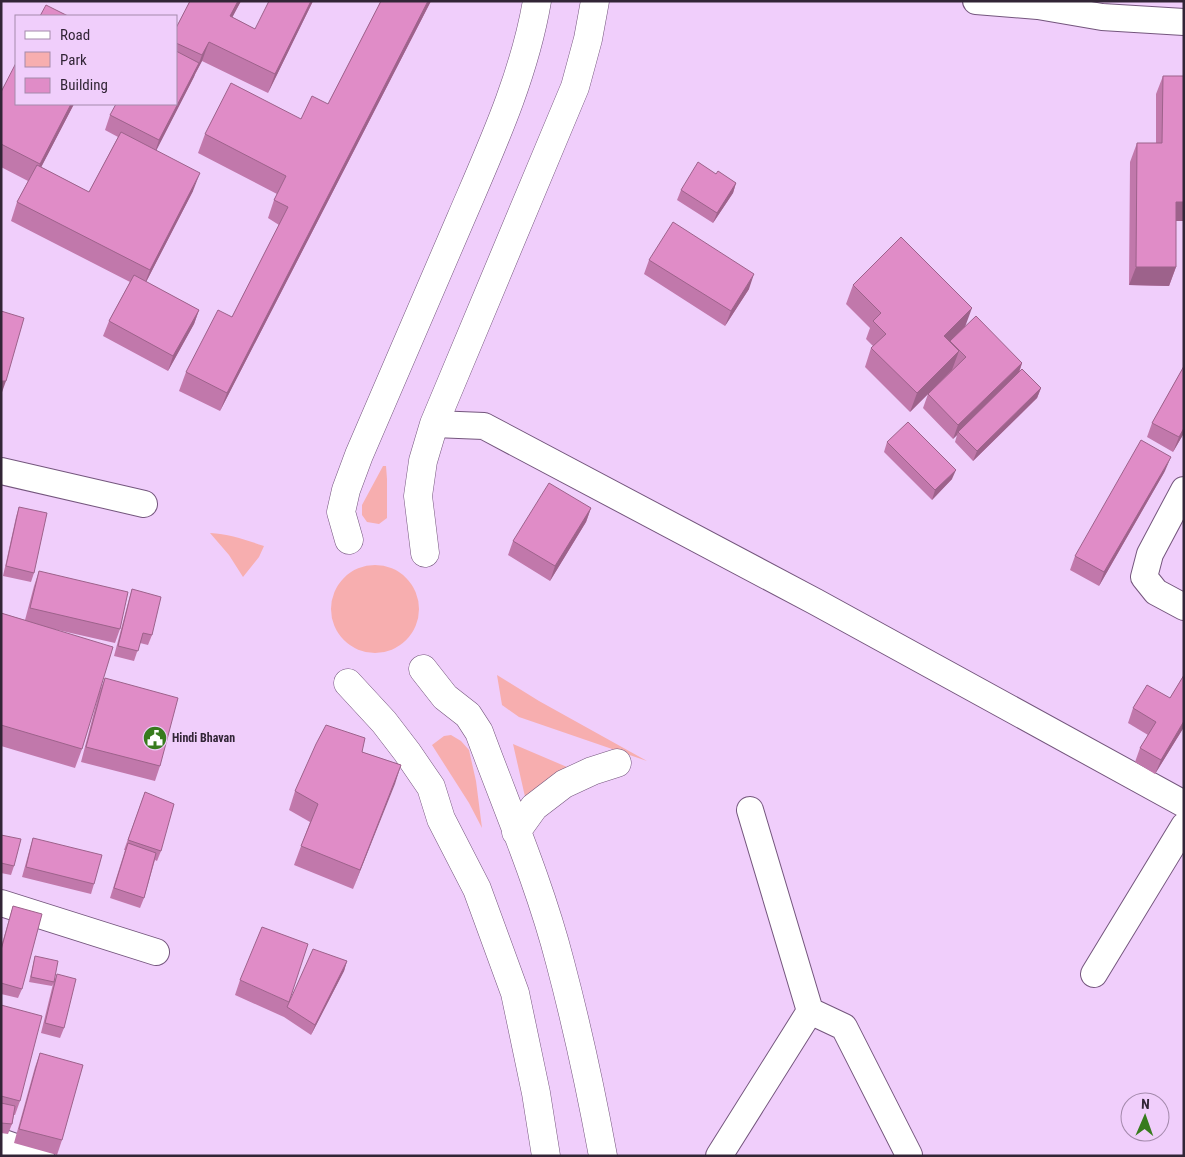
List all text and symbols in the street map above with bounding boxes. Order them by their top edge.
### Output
legend [15,15,178,105]
text: Road [60,26,90,44]
text: Park [60,51,87,69]
text: Building [60,76,108,94]
public building icon: Hindi Bhavan [142,725,168,751]
place label: Hindi Bhavan [172,731,235,745]
north arrow [1120,1092,1170,1142]
text: N [1141,1096,1150,1112]

